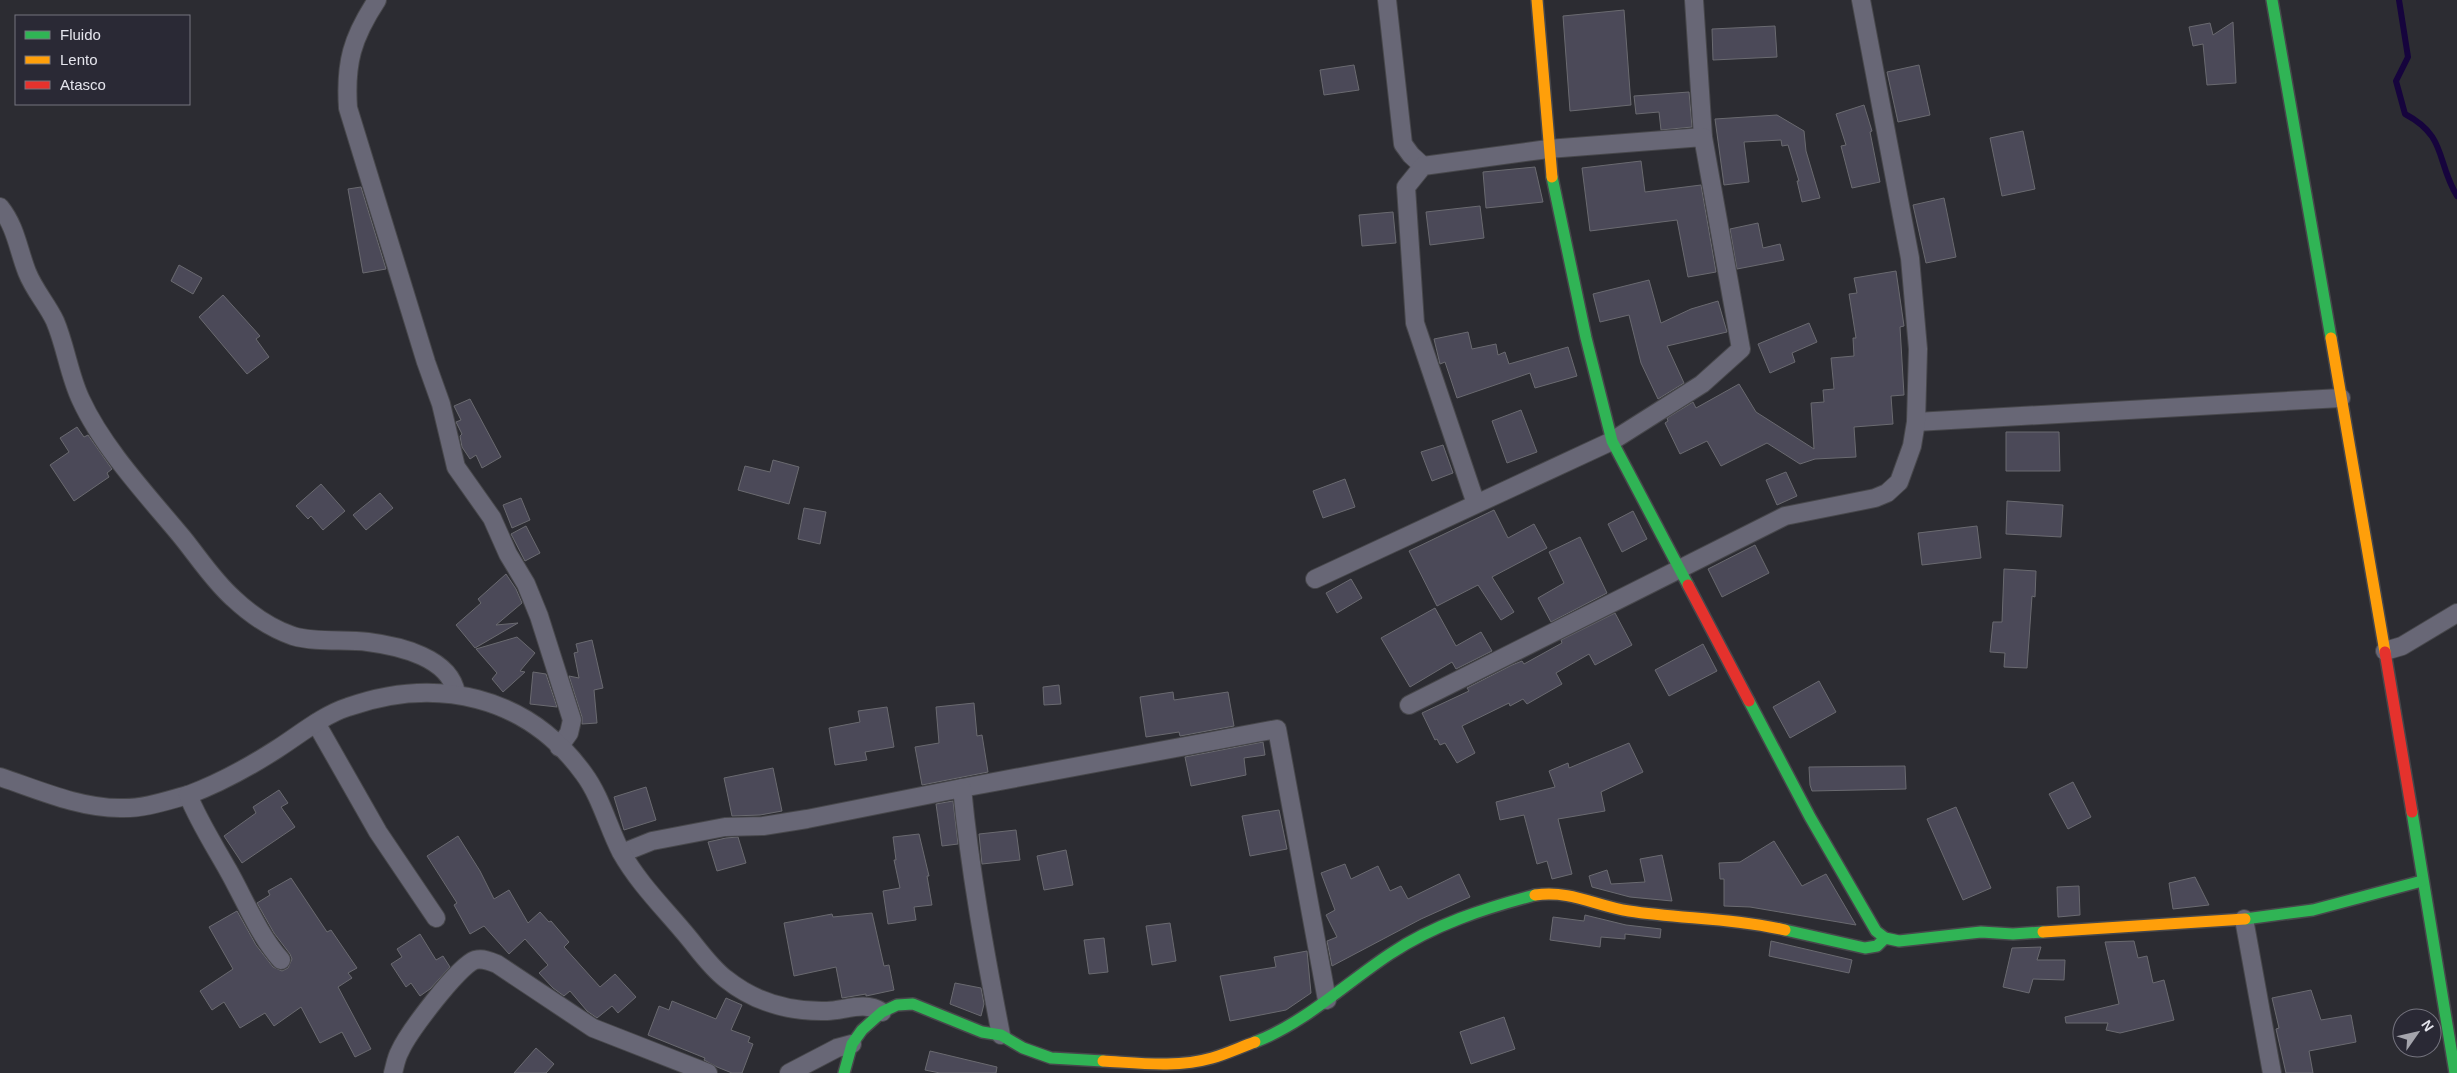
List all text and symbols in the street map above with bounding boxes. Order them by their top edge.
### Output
legend [15,15,190,105]
text: Fluido [60,26,101,43]
text: Lento [60,51,98,68]
text: Atasco [60,76,106,93]
north arrow [2392,1008,2442,1058]
text: N [2418,1017,2437,1034]

